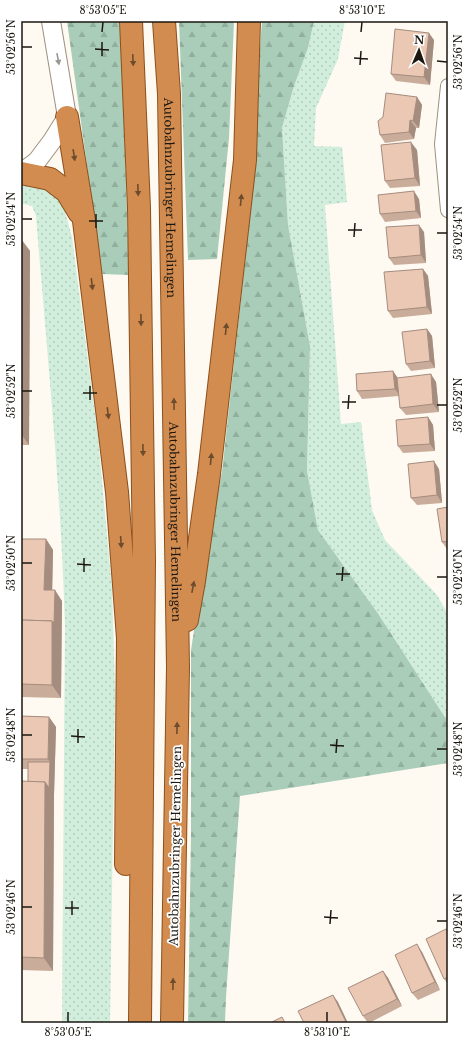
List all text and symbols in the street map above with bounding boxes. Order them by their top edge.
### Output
text: 8°53'05"E [79,4,127,17]
text: 8°53'10"E [339,4,385,17]
text: 53°02'56"N [5,19,18,75]
north arrow [399,30,439,70]
text: N [414,33,425,47]
text: 53°02'56"N [452,34,465,90]
one-way arrow [55,53,61,66]
one-way arrow [129,54,136,66]
street label: Autobahnzubringer Hemelingen [162,97,180,298]
one-way arrow [71,149,77,161]
one-way arrow [135,184,142,196]
text: 53°02'54"N [5,192,18,246]
one-way arrow [237,194,244,206]
text: 53°02'54"N [452,206,465,260]
one-way arrow [89,278,95,290]
one-way arrow [138,314,144,327]
one-way arrow [223,323,229,335]
text: 53°02'52"N [5,363,18,419]
text: 53°02'52"N [452,377,465,433]
one-way arrow [171,397,177,410]
one-way arrow [104,407,111,419]
street label: Autobahnzubringer Hemelingen [167,421,185,622]
one-way arrow [140,444,146,457]
one-way arrow [208,452,214,465]
text: 53°02'50"N [5,535,18,591]
one-way arrow [117,536,124,548]
text: 53°02'50"N [452,549,465,605]
one-way arrow [190,581,196,593]
text: 53°02'48"N [5,708,18,762]
one-way arrow [174,721,180,734]
text: 53°02'48"N [452,722,465,776]
street label: Autobahnzubringer Hemelingen [166,746,184,947]
text: 53°02'46"N [5,879,18,935]
text: 53°02'46"N [452,893,465,949]
one-way arrow [170,977,176,990]
text: 8°53'05"E [44,1026,92,1039]
text: 8°53'10"E [304,1026,350,1039]

